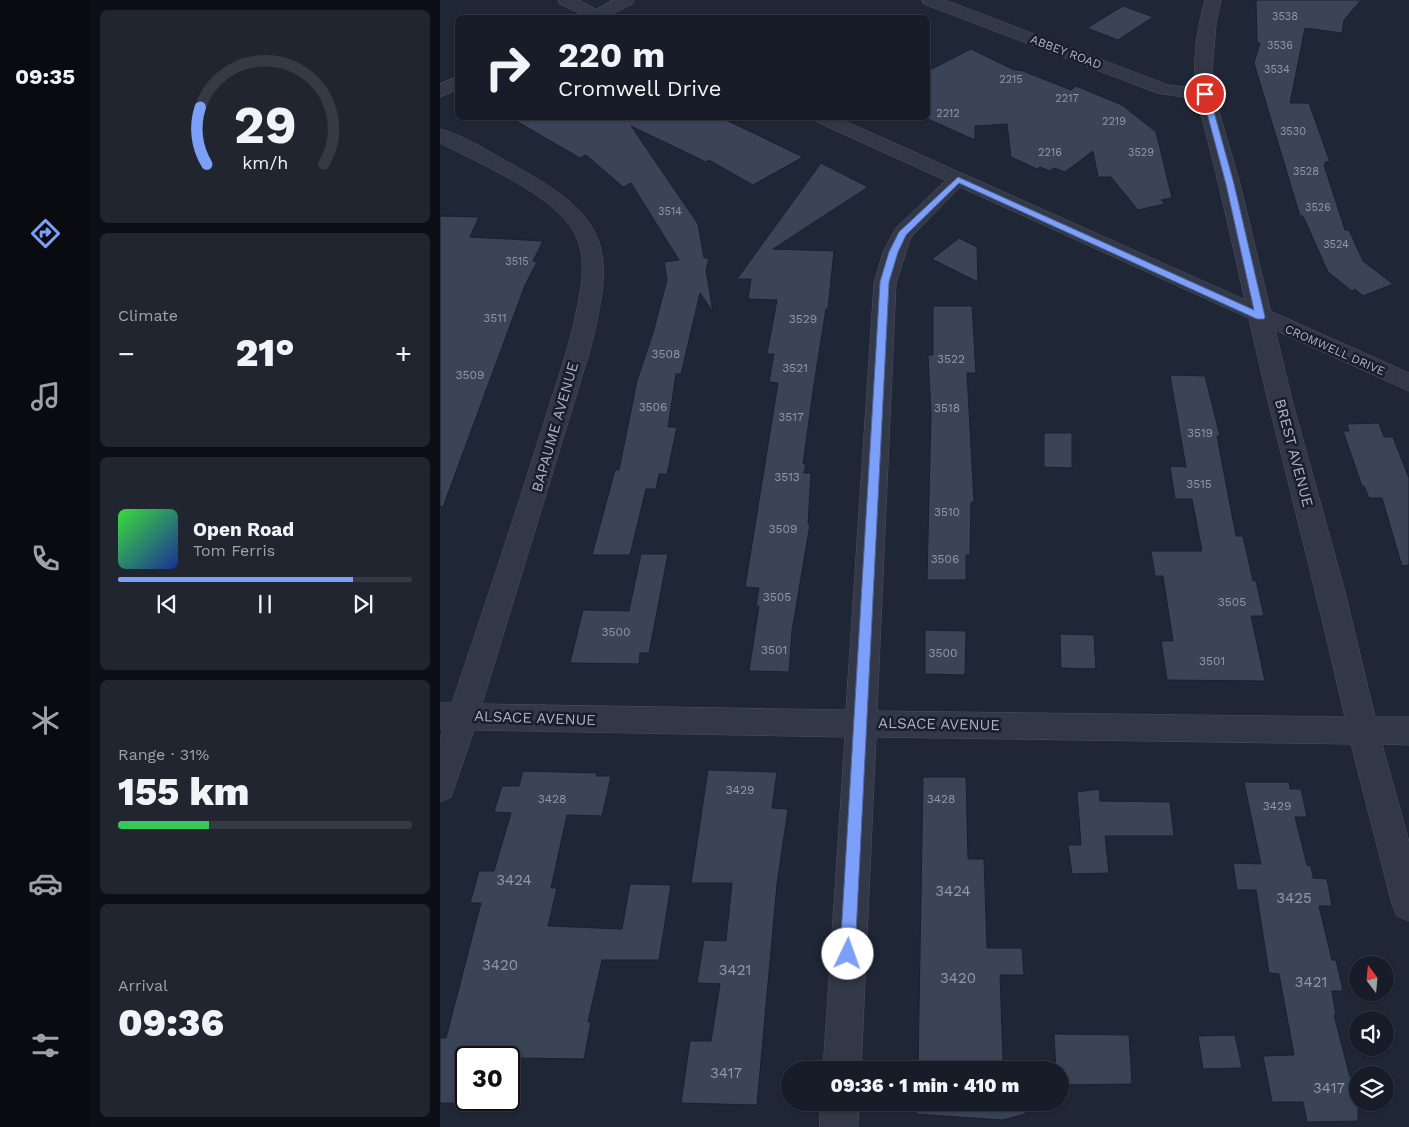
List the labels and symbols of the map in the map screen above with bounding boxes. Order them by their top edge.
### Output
house number: 3538 [1272,10,1298,23]
street label: ABBEY ROAD [1029,32,1103,72]
house number: 3536 [1267,39,1293,52]
house number: 3534 [1264,63,1290,76]
house number: 2215 [999,73,1023,86]
pin [1184,73,1226,115]
house number: 2217 [1055,92,1079,105]
house number: 2212 [936,107,960,120]
house number: 2219 [1102,115,1126,128]
house number: 3530 [1280,125,1306,138]
house number: 2216 [1038,146,1062,159]
house number: 3529 [1128,146,1154,159]
house number: 3528 [1293,165,1319,178]
house number: 3526 [1305,201,1331,214]
house number: 3514 [658,205,682,218]
house number: 3524 [1323,238,1349,251]
house number: 3515 [505,255,529,268]
house number: 3511 [483,311,507,325]
house number: 3529 [789,312,817,326]
street label: CROMWELL DRIVE [1283,322,1388,379]
house number: 3508 [652,347,680,361]
house number: 3522 [937,352,965,366]
street label: BAPAUME AVENUE [528,360,582,494]
house number: 3521 [782,361,808,375]
house number: 3509 [456,368,484,382]
street label: BREST AVENUE [1271,397,1317,509]
house number: 3506 [639,400,667,414]
house number: 3518 [934,401,960,415]
house number: 3517 [778,410,804,424]
house number: 3519 [1187,426,1213,440]
house number: 3513 [774,470,800,484]
house number: 3515 [1186,477,1212,491]
house number: 3510 [934,505,960,519]
house number: 3509 [769,522,797,536]
house number: 3506 [931,552,959,566]
house number: 3505 [763,590,791,604]
house number: 3505 [1218,595,1246,609]
house number: 3500 [602,625,630,639]
house number: 3501 [761,643,787,657]
house number: 3500 [929,646,957,660]
house number: 3501 [1199,654,1225,668]
street label: ALSACE AVENUE [474,707,596,729]
street label: ALSACE AVENUE [878,714,1000,734]
house number: 3429 [726,783,754,797]
house number: 3428 [538,792,566,806]
house number: 3428 [927,792,955,806]
house number: 3429 [1263,799,1291,813]
house number: 3424 [496,871,532,889]
house number: 3424 [935,882,971,900]
house number: 3425 [1276,889,1312,907]
position arrow [821,927,873,979]
house number: 3420 [482,956,518,974]
north arrow [1349,956,1394,1001]
house number: 3421 [719,961,751,979]
house number: 3420 [940,969,976,987]
house number: 3421 [1295,973,1327,991]
speed limit sign: 30 [455,1046,520,1111]
house number: 3417 [710,1064,742,1082]
house number: 3417 [1313,1079,1345,1097]

